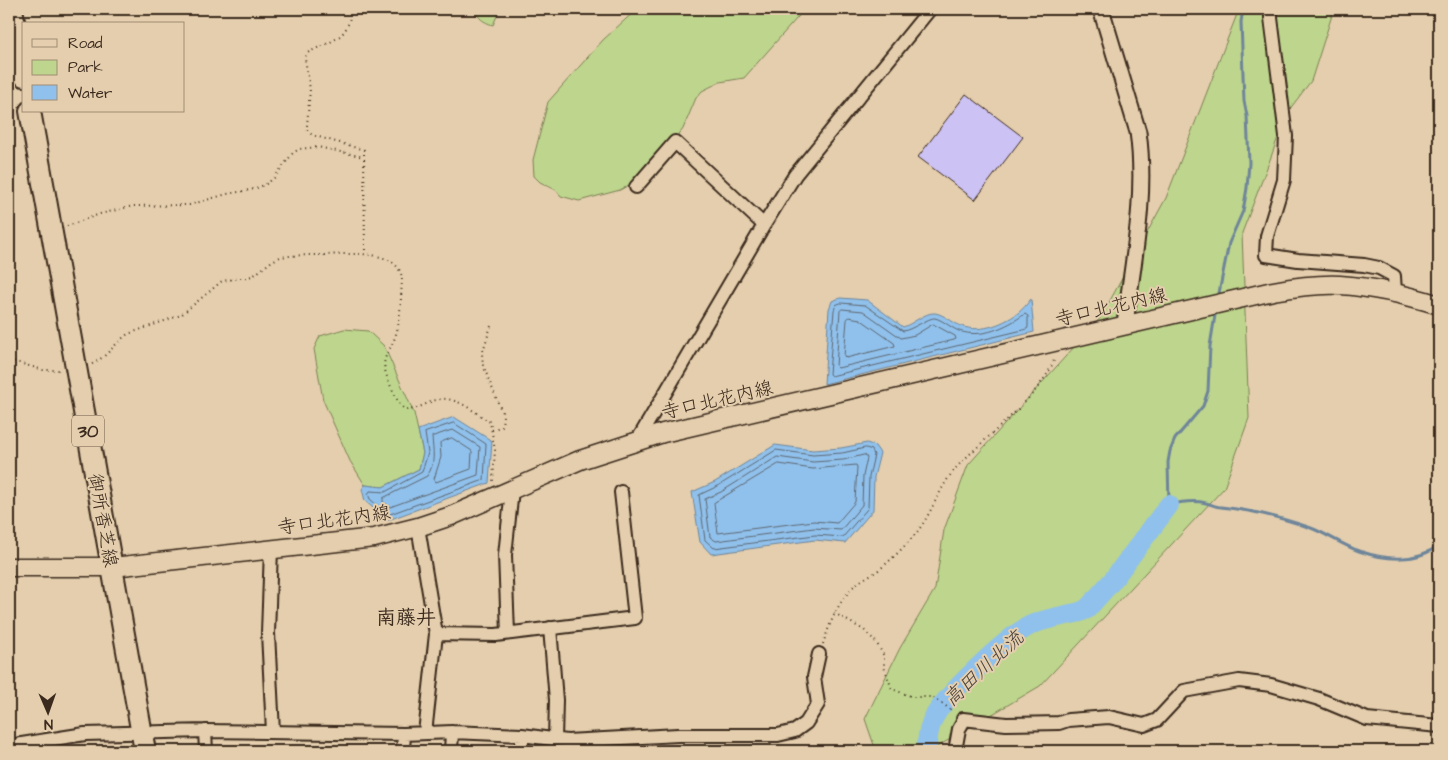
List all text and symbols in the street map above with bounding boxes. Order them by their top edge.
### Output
legend [22,22,185,112]
text: Road [68,33,103,54]
text: Park [68,57,103,78]
text: Water [68,83,112,104]
street label: 寺口北花内線 [1053,281,1170,333]
street label: 寺口北花内線 [659,374,776,426]
road number: 30 [72,416,104,446]
street label: 御所香芝線 [81,471,124,569]
street label: 寺口北花内線 [276,499,393,542]
district label: 南藤井 [376,604,436,632]
water label: 高田川北流 [938,624,1031,713]
north arrow [22,688,72,738]
text: N [43,714,53,734]

